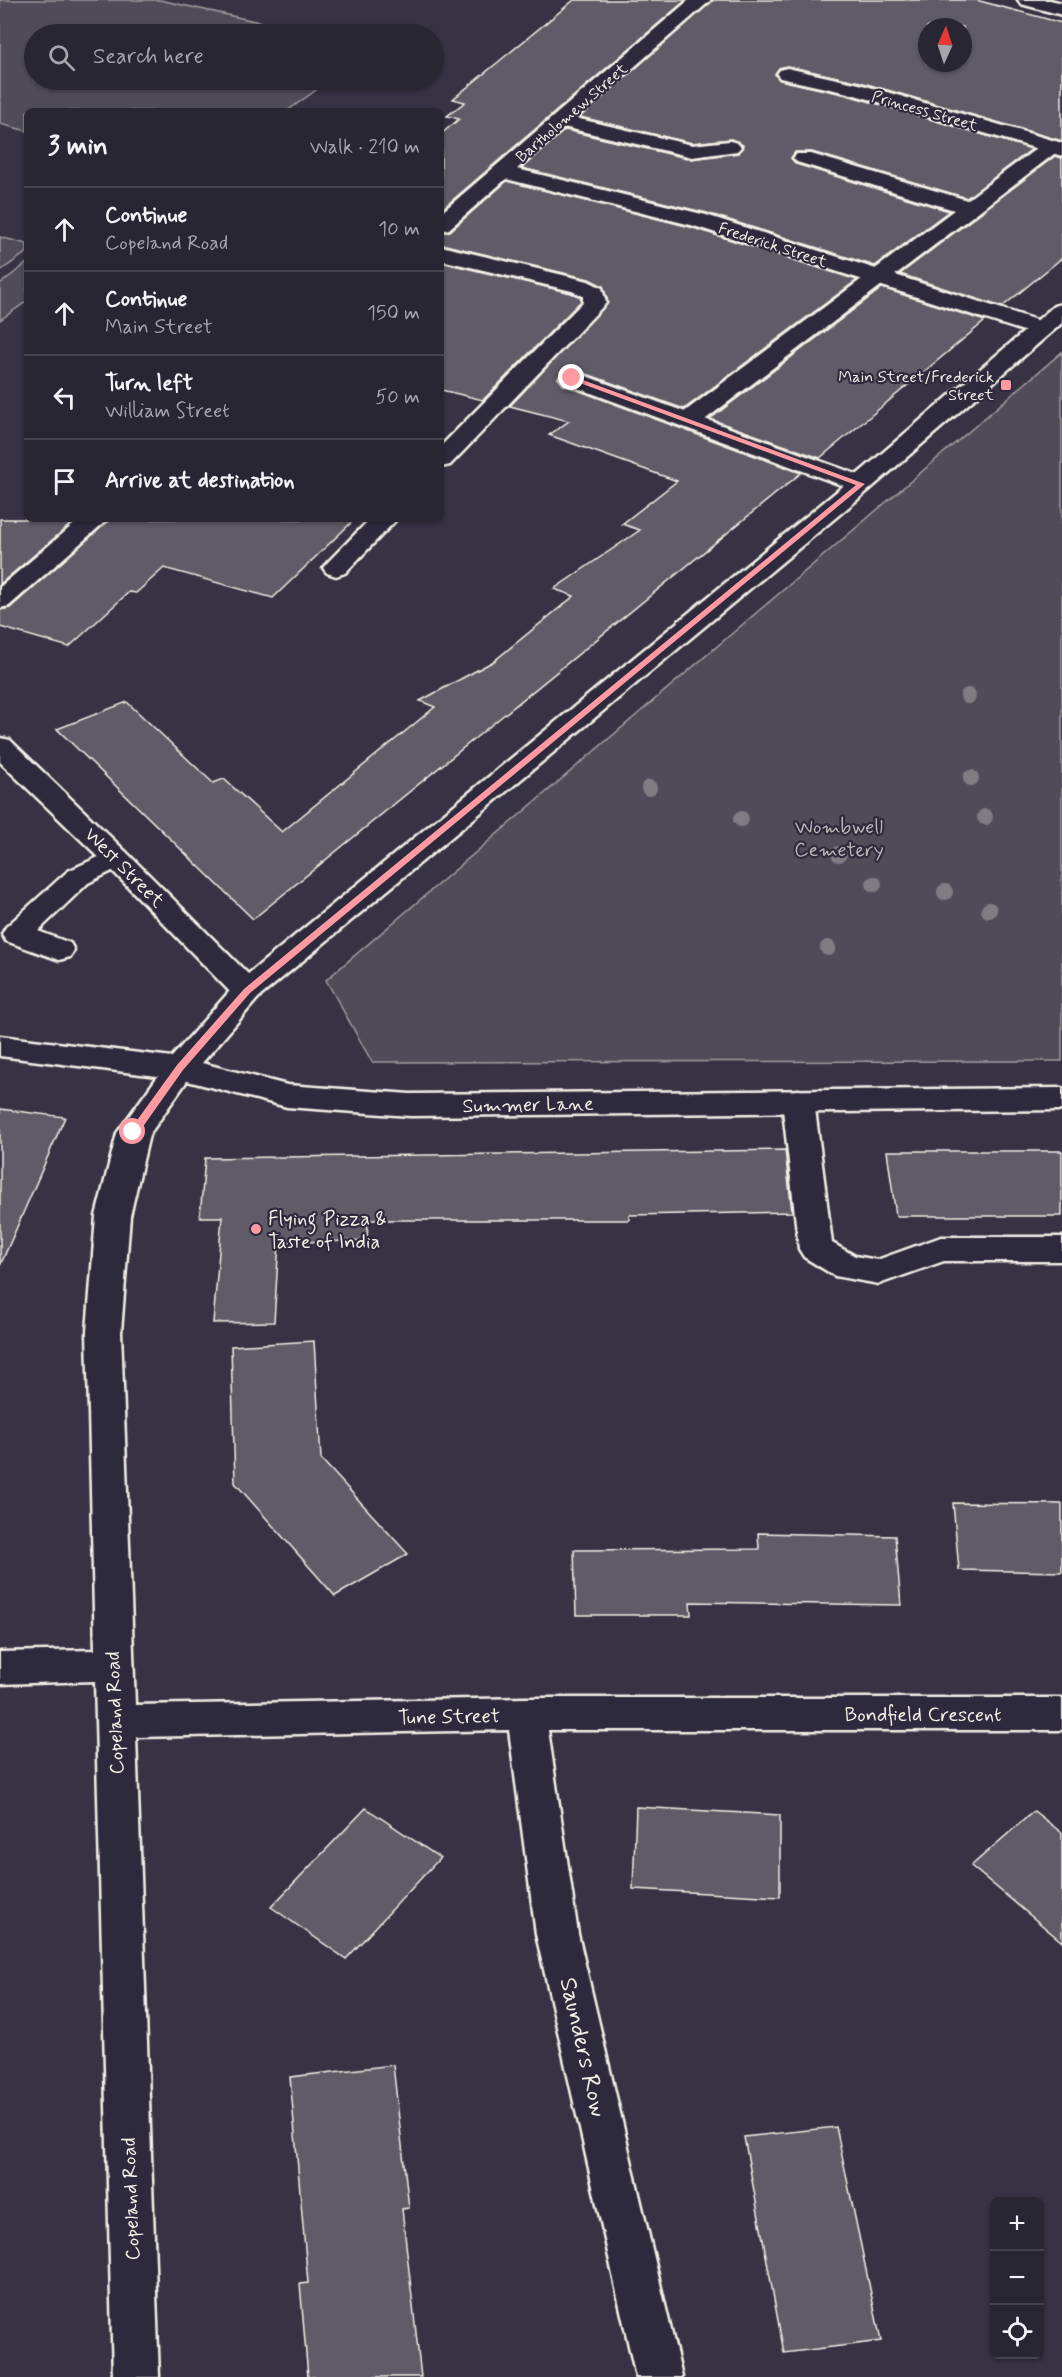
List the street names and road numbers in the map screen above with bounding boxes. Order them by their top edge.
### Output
street label: Bartholomew Street [512,58,633,167]
street label: Princess Street [869,86,981,137]
street label: Frederick Street [716,218,830,273]
street label: West Street [78,822,170,914]
street label: Summer Lane [462,1091,594,1120]
street label: Copeland Road [100,1651,131,1775]
street label: Bondfield Crescent [845,1702,1001,1729]
street label: Tune Street [398,1703,500,1732]
street label: Saunders Row [551,1974,614,2120]
street label: Copeland Road [116,2137,147,2261]

